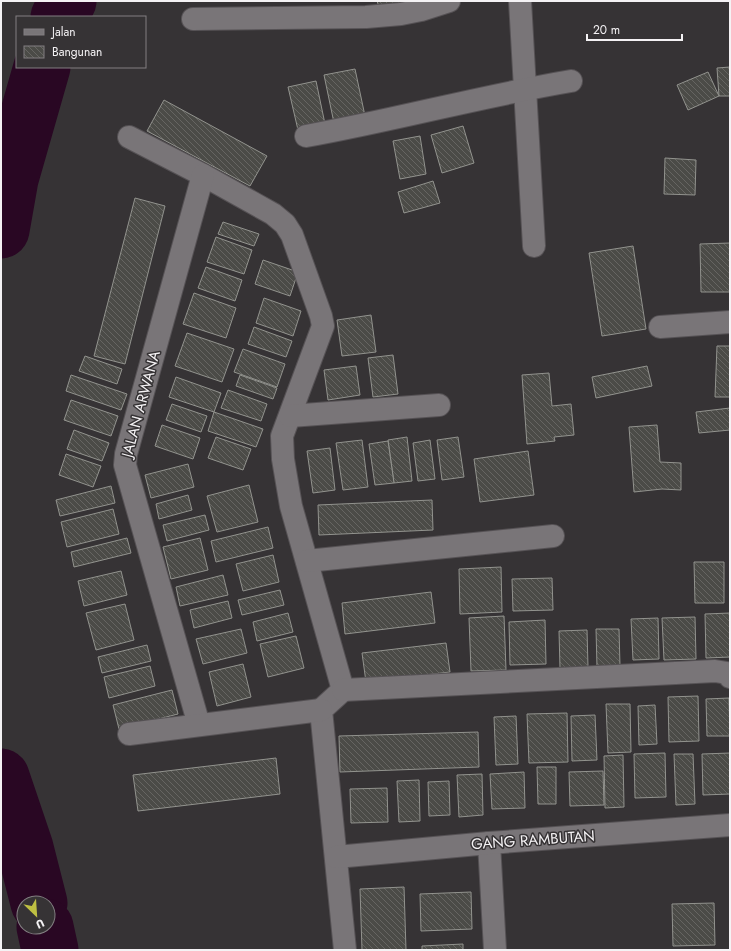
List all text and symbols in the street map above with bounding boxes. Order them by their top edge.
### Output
legend [16,16,146,68]
scale bar [587,16,682,42]
text: 20 m [593,21,620,39]
text: Jalan [50,23,75,41]
text: Bangunan [52,43,102,61]
street label: JALAN ARWANA [116,348,166,462]
street label: GANG RAMBUTAN [470,825,596,855]
north arrow [16,895,56,935]
text: U [33,915,47,933]

